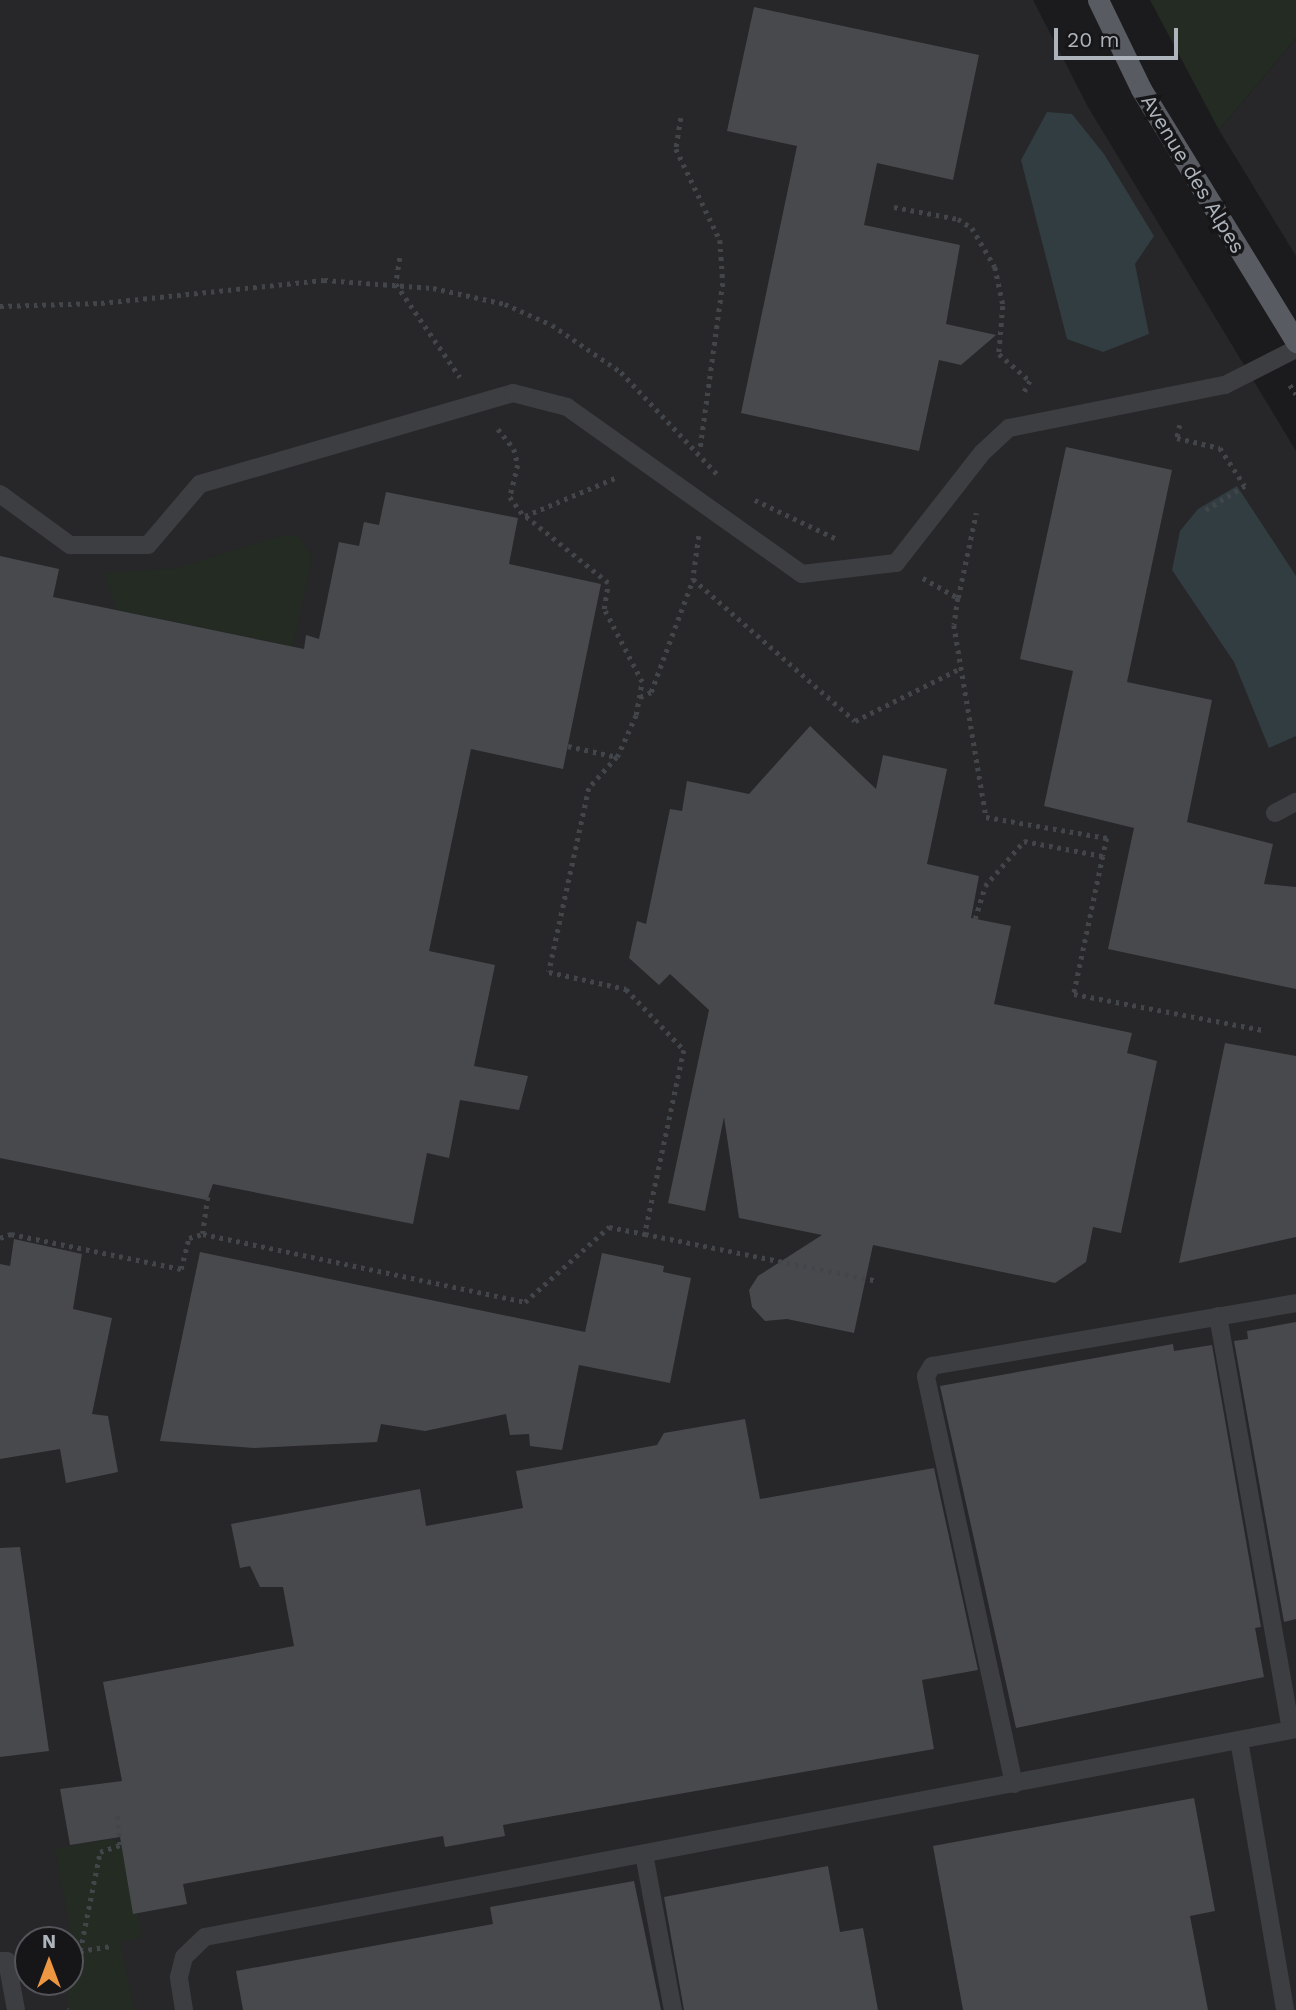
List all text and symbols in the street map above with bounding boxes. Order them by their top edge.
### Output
scale bar [1058,14,1182,58]
text: 20 m [1067,27,1119,52]
street label: Avenue des Alpes [1135,90,1251,258]
north arrow [14,1926,84,1996]
text: N [42,1930,56,1953]

